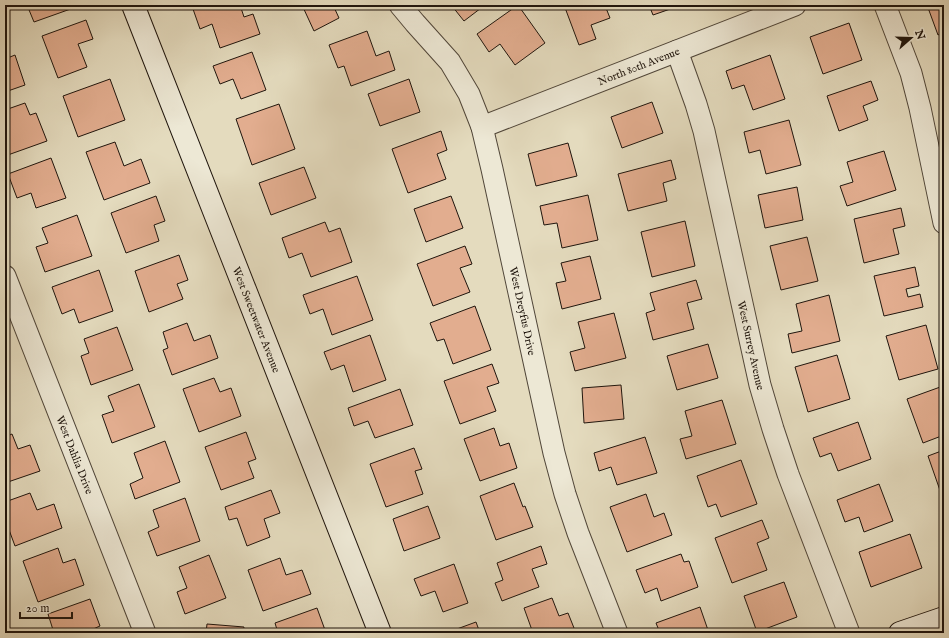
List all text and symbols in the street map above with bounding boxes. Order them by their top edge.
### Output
north arrow [891,18,931,58]
text: N [911,27,928,42]
street label: North 80th Avenue [596,45,682,89]
street label: West Sweetwater Avenue [229,265,283,375]
street label: West Dreyfus Drive [506,266,538,357]
street label: West Surrey Avenue [734,300,767,392]
street label: West Dahlia Drive [52,414,96,496]
scale bar [20,594,72,620]
text: 20 m [26,601,49,616]

